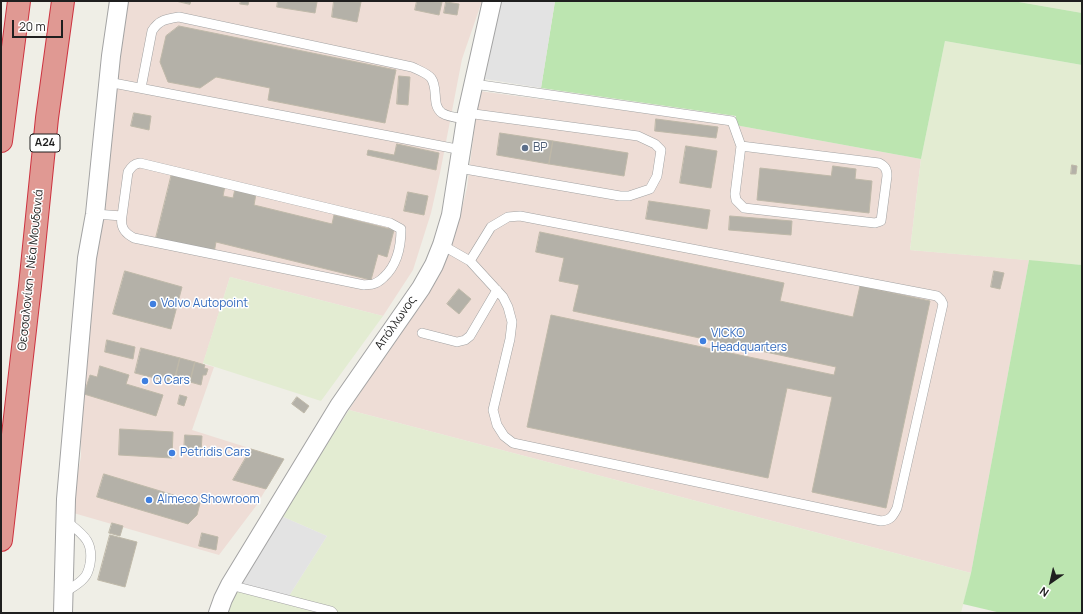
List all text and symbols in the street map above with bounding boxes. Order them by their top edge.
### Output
scale bar [14,12,65,38]
text: 20 m [19,18,46,35]
road number: Α24 [30,134,60,152]
place label: BP [533,141,548,155]
marker: BP [520,143,530,153]
street label: Θεσσαλονίκη - Νέα Μουδανιά [15,189,47,351]
street label: Απόλλωνος [372,293,420,353]
place label: Volvo Autopoint [161,297,248,311]
marker: Volvo Autopoint [148,299,158,309]
place label: VICKO Headquarters [711,327,787,355]
marker: VICKO Headquarters [698,336,708,346]
place label: Q Cars [153,374,190,388]
marker: Q Cars [140,376,150,386]
place label: Petridis Cars [180,446,250,460]
marker: Petridis Cars [167,448,177,458]
place label: Almeco Showroom [157,493,260,507]
marker: Almeco Showroom [144,495,154,505]
north arrow [1031,562,1071,602]
text: N [1037,584,1051,601]

